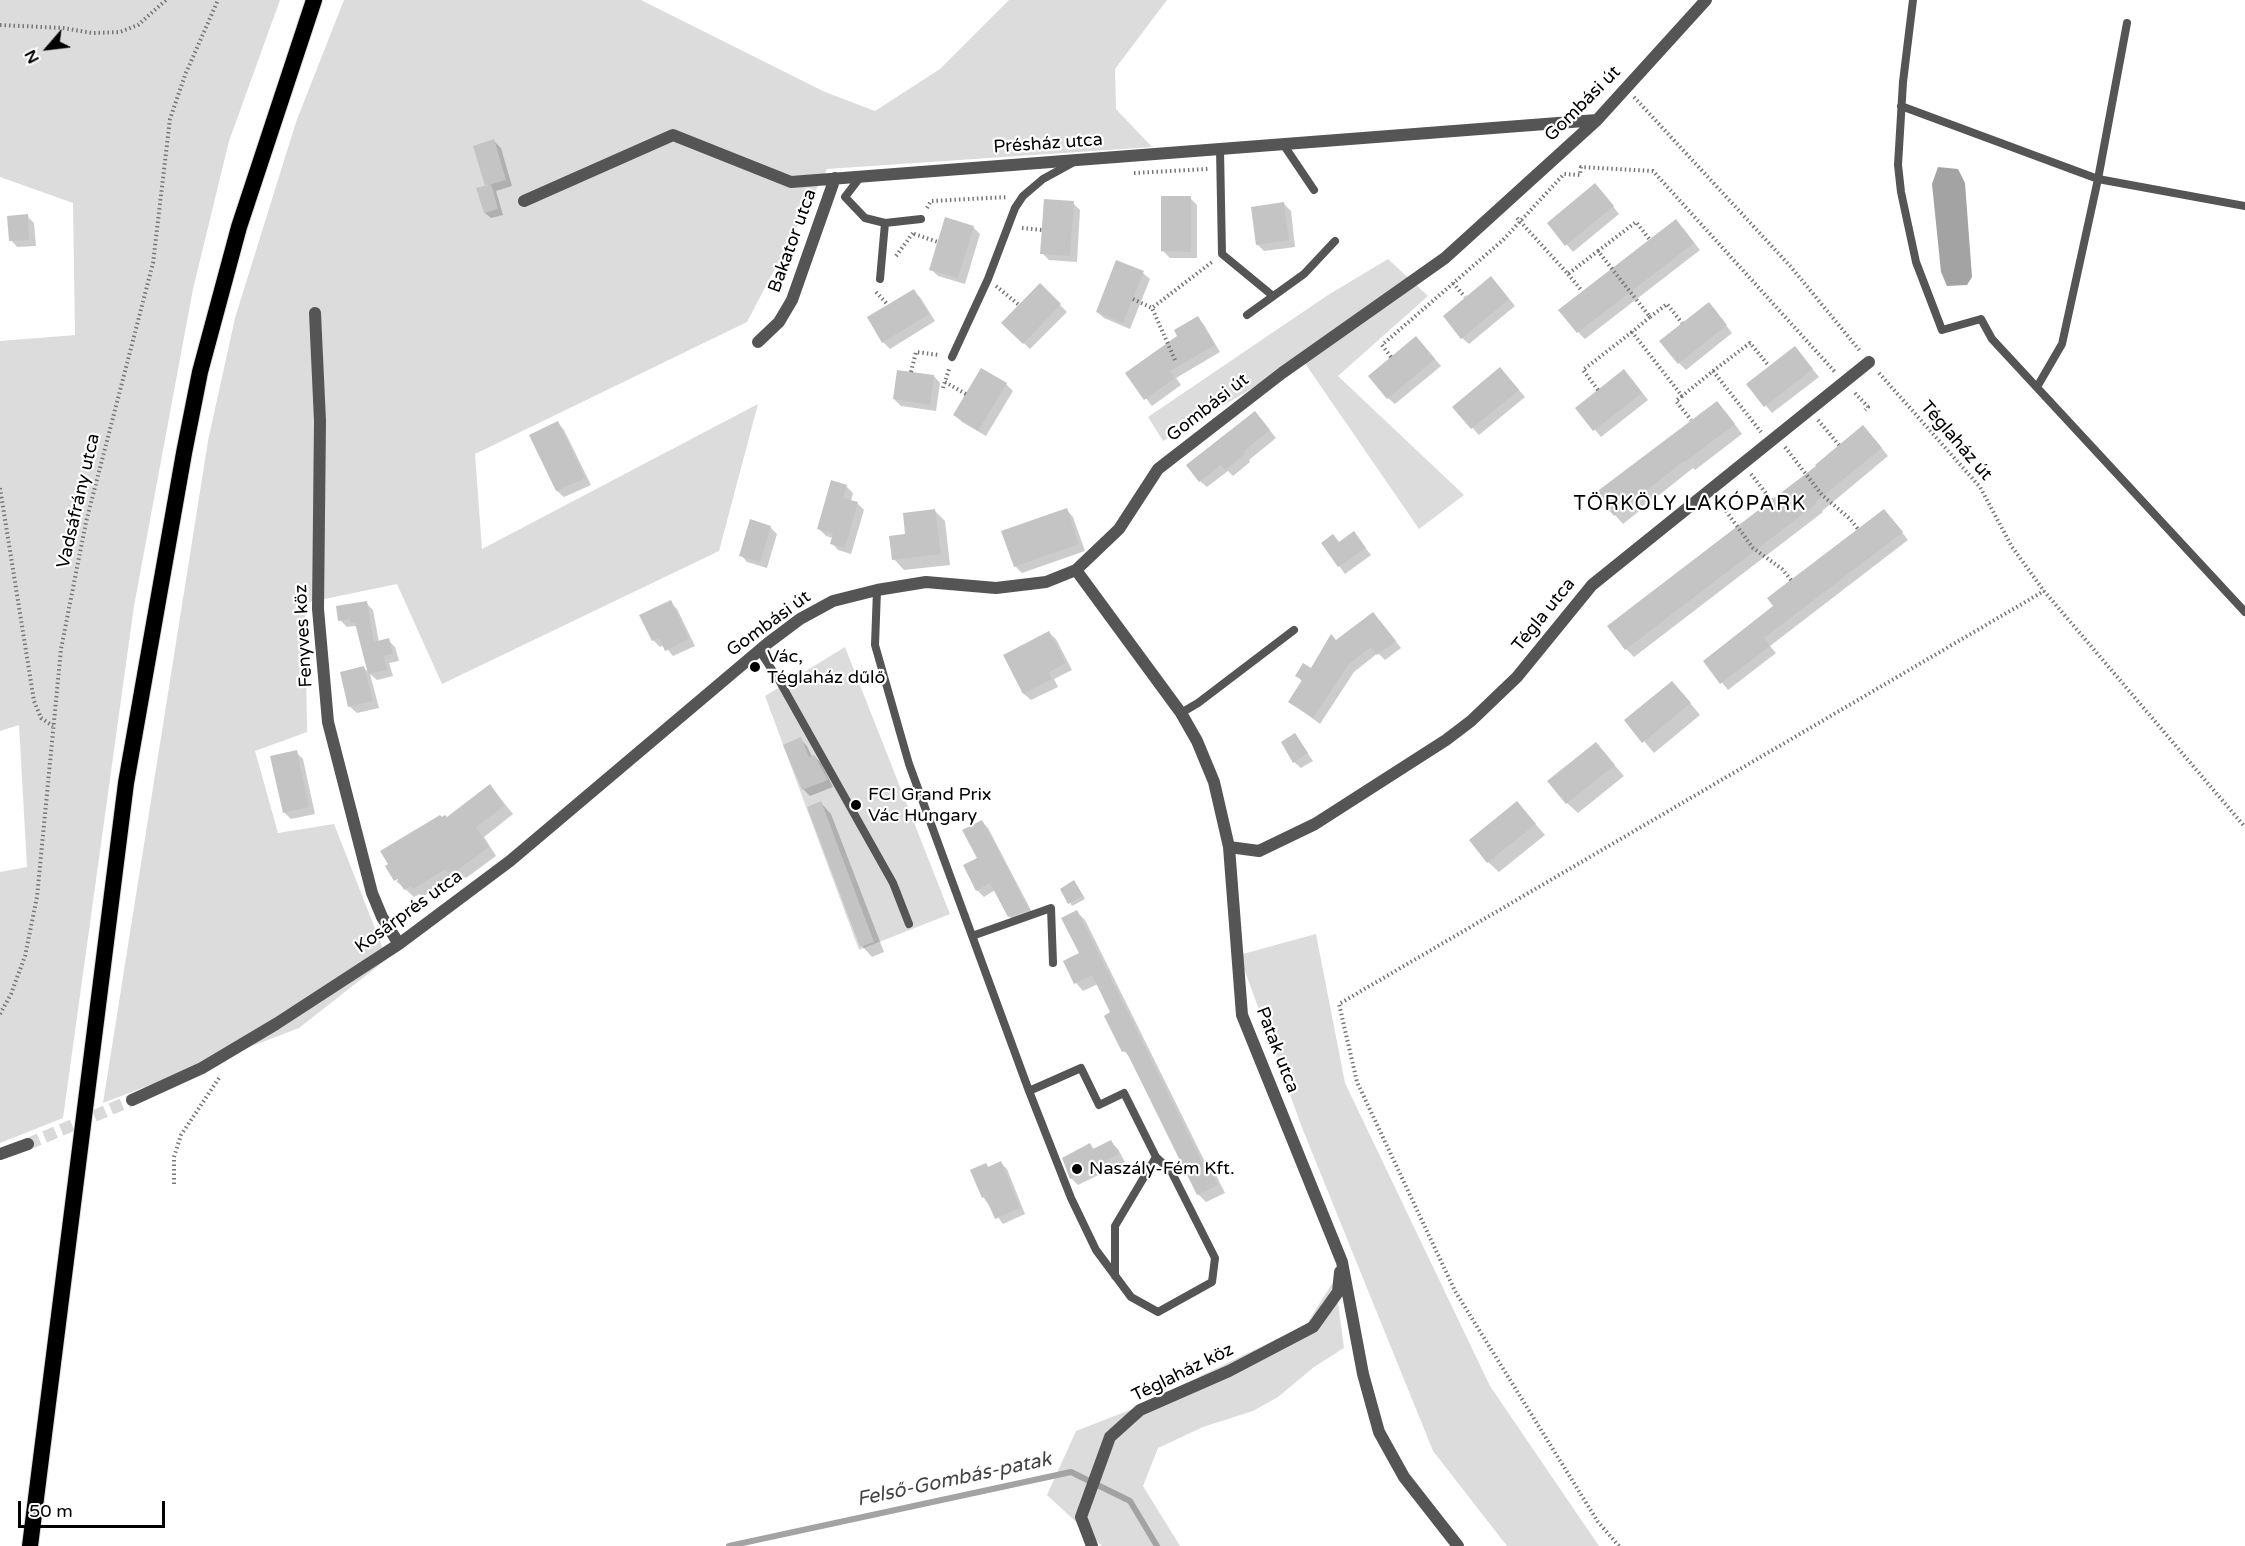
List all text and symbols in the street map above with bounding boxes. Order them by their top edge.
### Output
north arrow [18,18,78,78]
text: N [20,46,44,67]
street label: Gombási út [1541,62,1625,146]
street label: Présház utca [993,129,1103,159]
street label: Bakator utca [764,186,822,296]
street label: Gombási út [1163,369,1253,447]
street label: Téglaház út [1916,397,1996,485]
street label: Vadsáfrány utca [53,431,105,571]
district label: TÖRKÖLY LAKÓPARK [1573,493,1807,517]
street label: Tégla utca [1508,574,1580,656]
street label: Fenyves köz [291,584,317,688]
street label: Gombási út [723,586,815,662]
place label: Vác, Téglaház dűlő [767,646,885,688]
marker: Vác, Téglaház dűlő [748,660,762,674]
place label: FCI Grand Prix Vác Hungary [868,784,992,826]
marker: FCI Grand Prix Vác Hungary [849,798,863,812]
street label: Kosárprés utca [351,866,467,958]
street label: Patak utca [1251,1004,1303,1096]
place label: Naszály-Fém Kft. [1089,1158,1235,1180]
marker: Naszály-Fém Kft. [1070,1162,1084,1176]
street label: Téglaház köz [1129,1339,1237,1407]
water label: Felső-Gombás-patak [855,1448,1053,1512]
scale bar [21,1489,168,1527]
text: 50 m [29,1500,73,1522]

